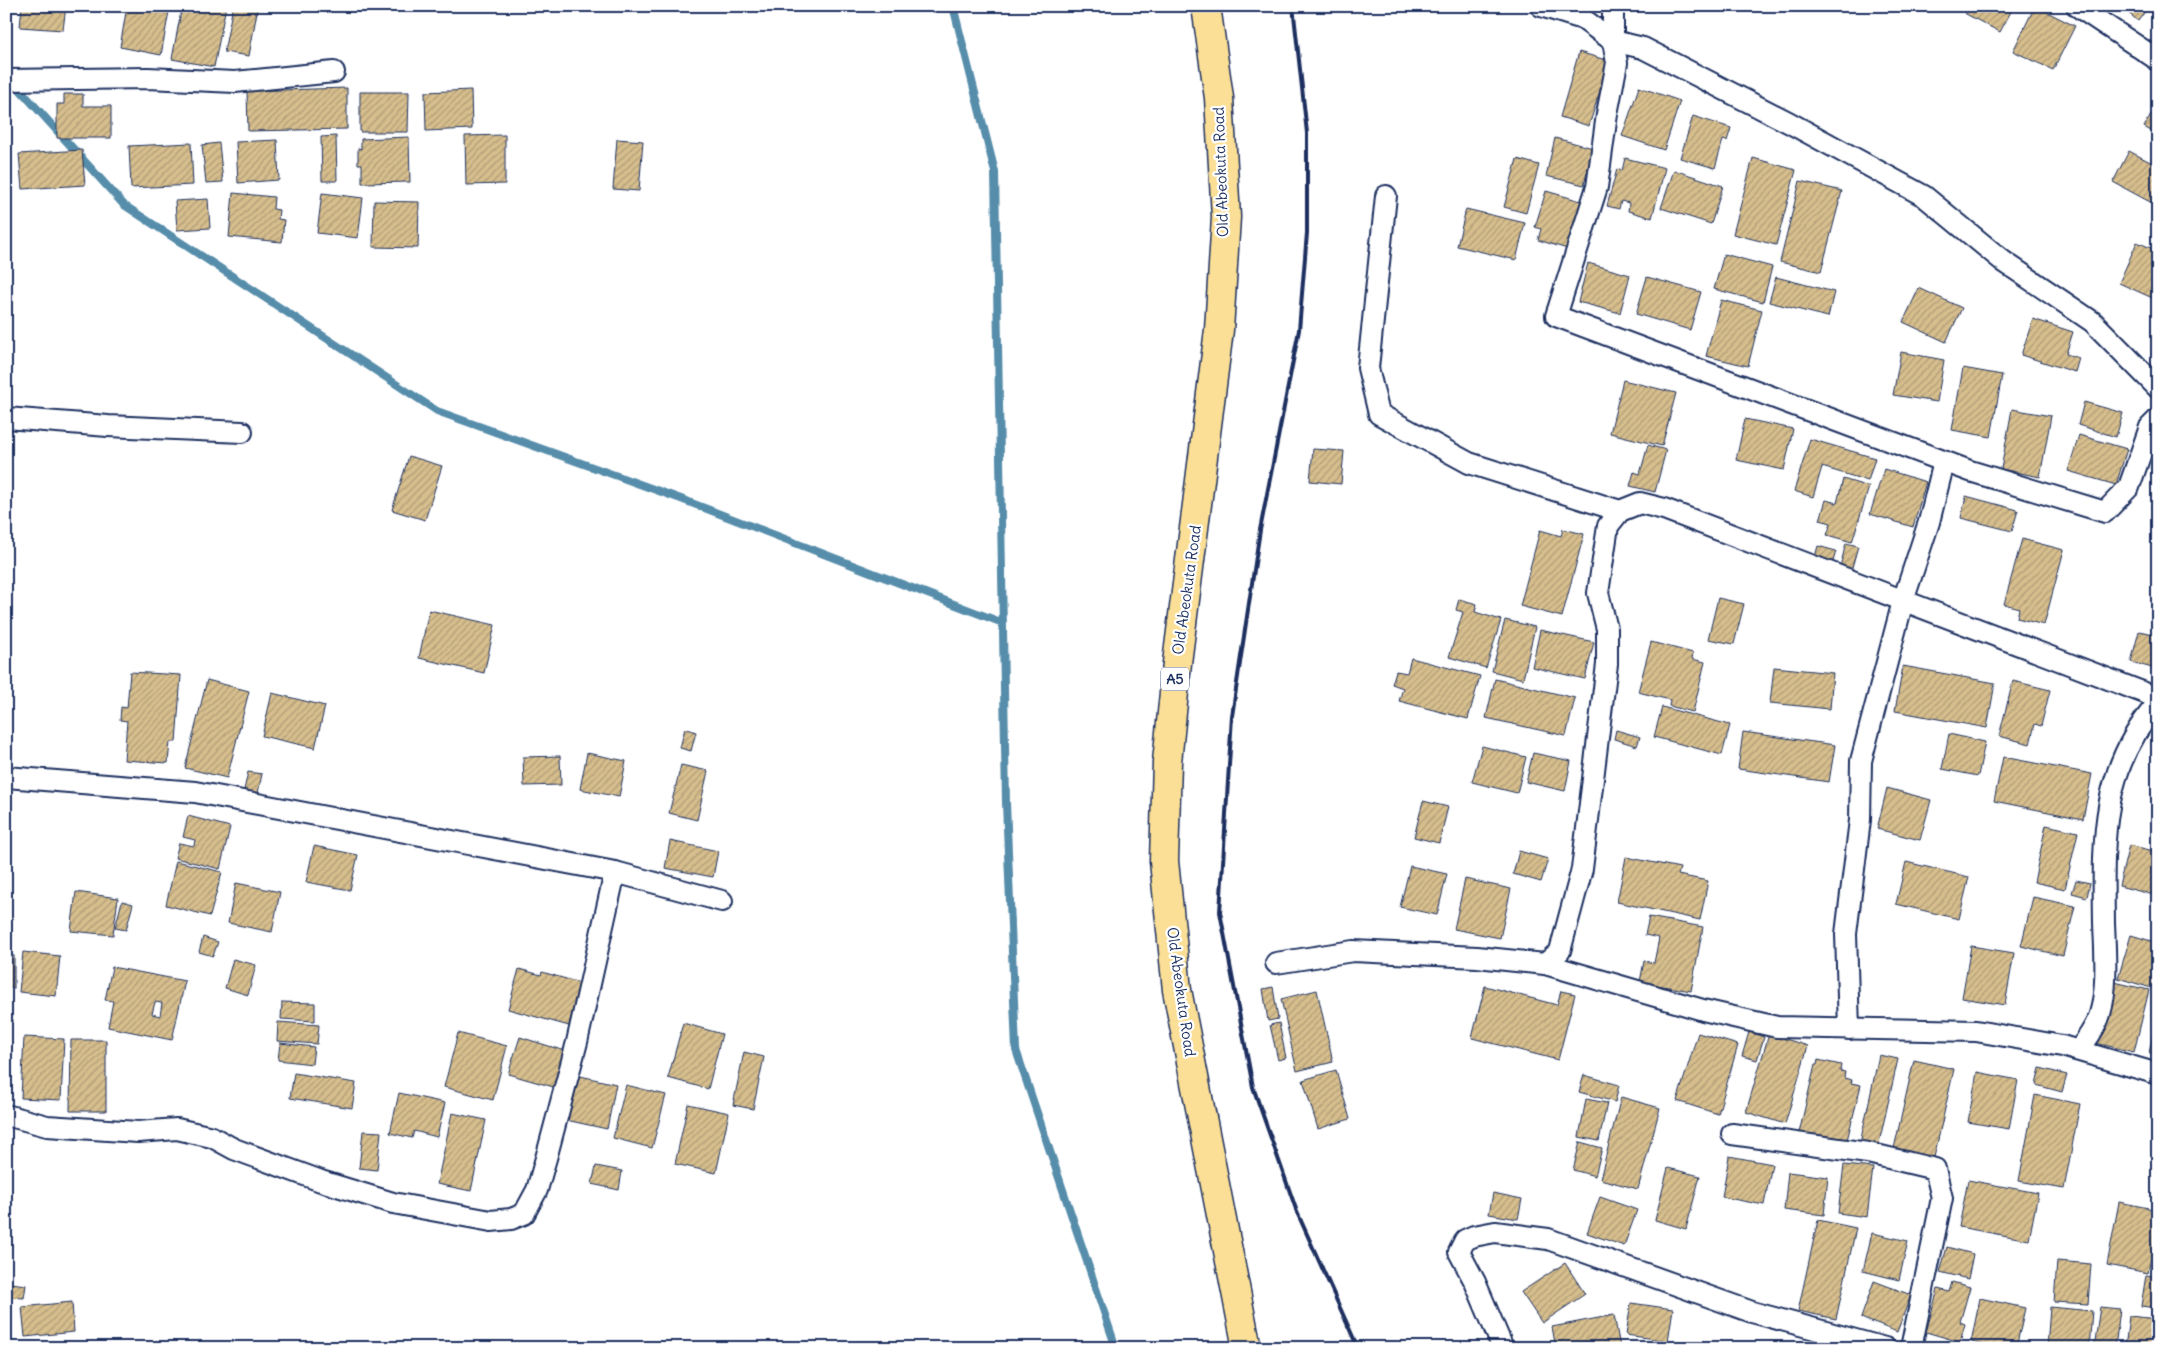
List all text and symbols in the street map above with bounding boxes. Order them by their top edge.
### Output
street label: Old Abeokuta Road [1209,106,1232,238]
street label: Old Abeokuta Road [1168,524,1205,656]
road number: A5 [1161,668,1189,691]
street label: Old Abeokuta Road [1163,926,1200,1058]

